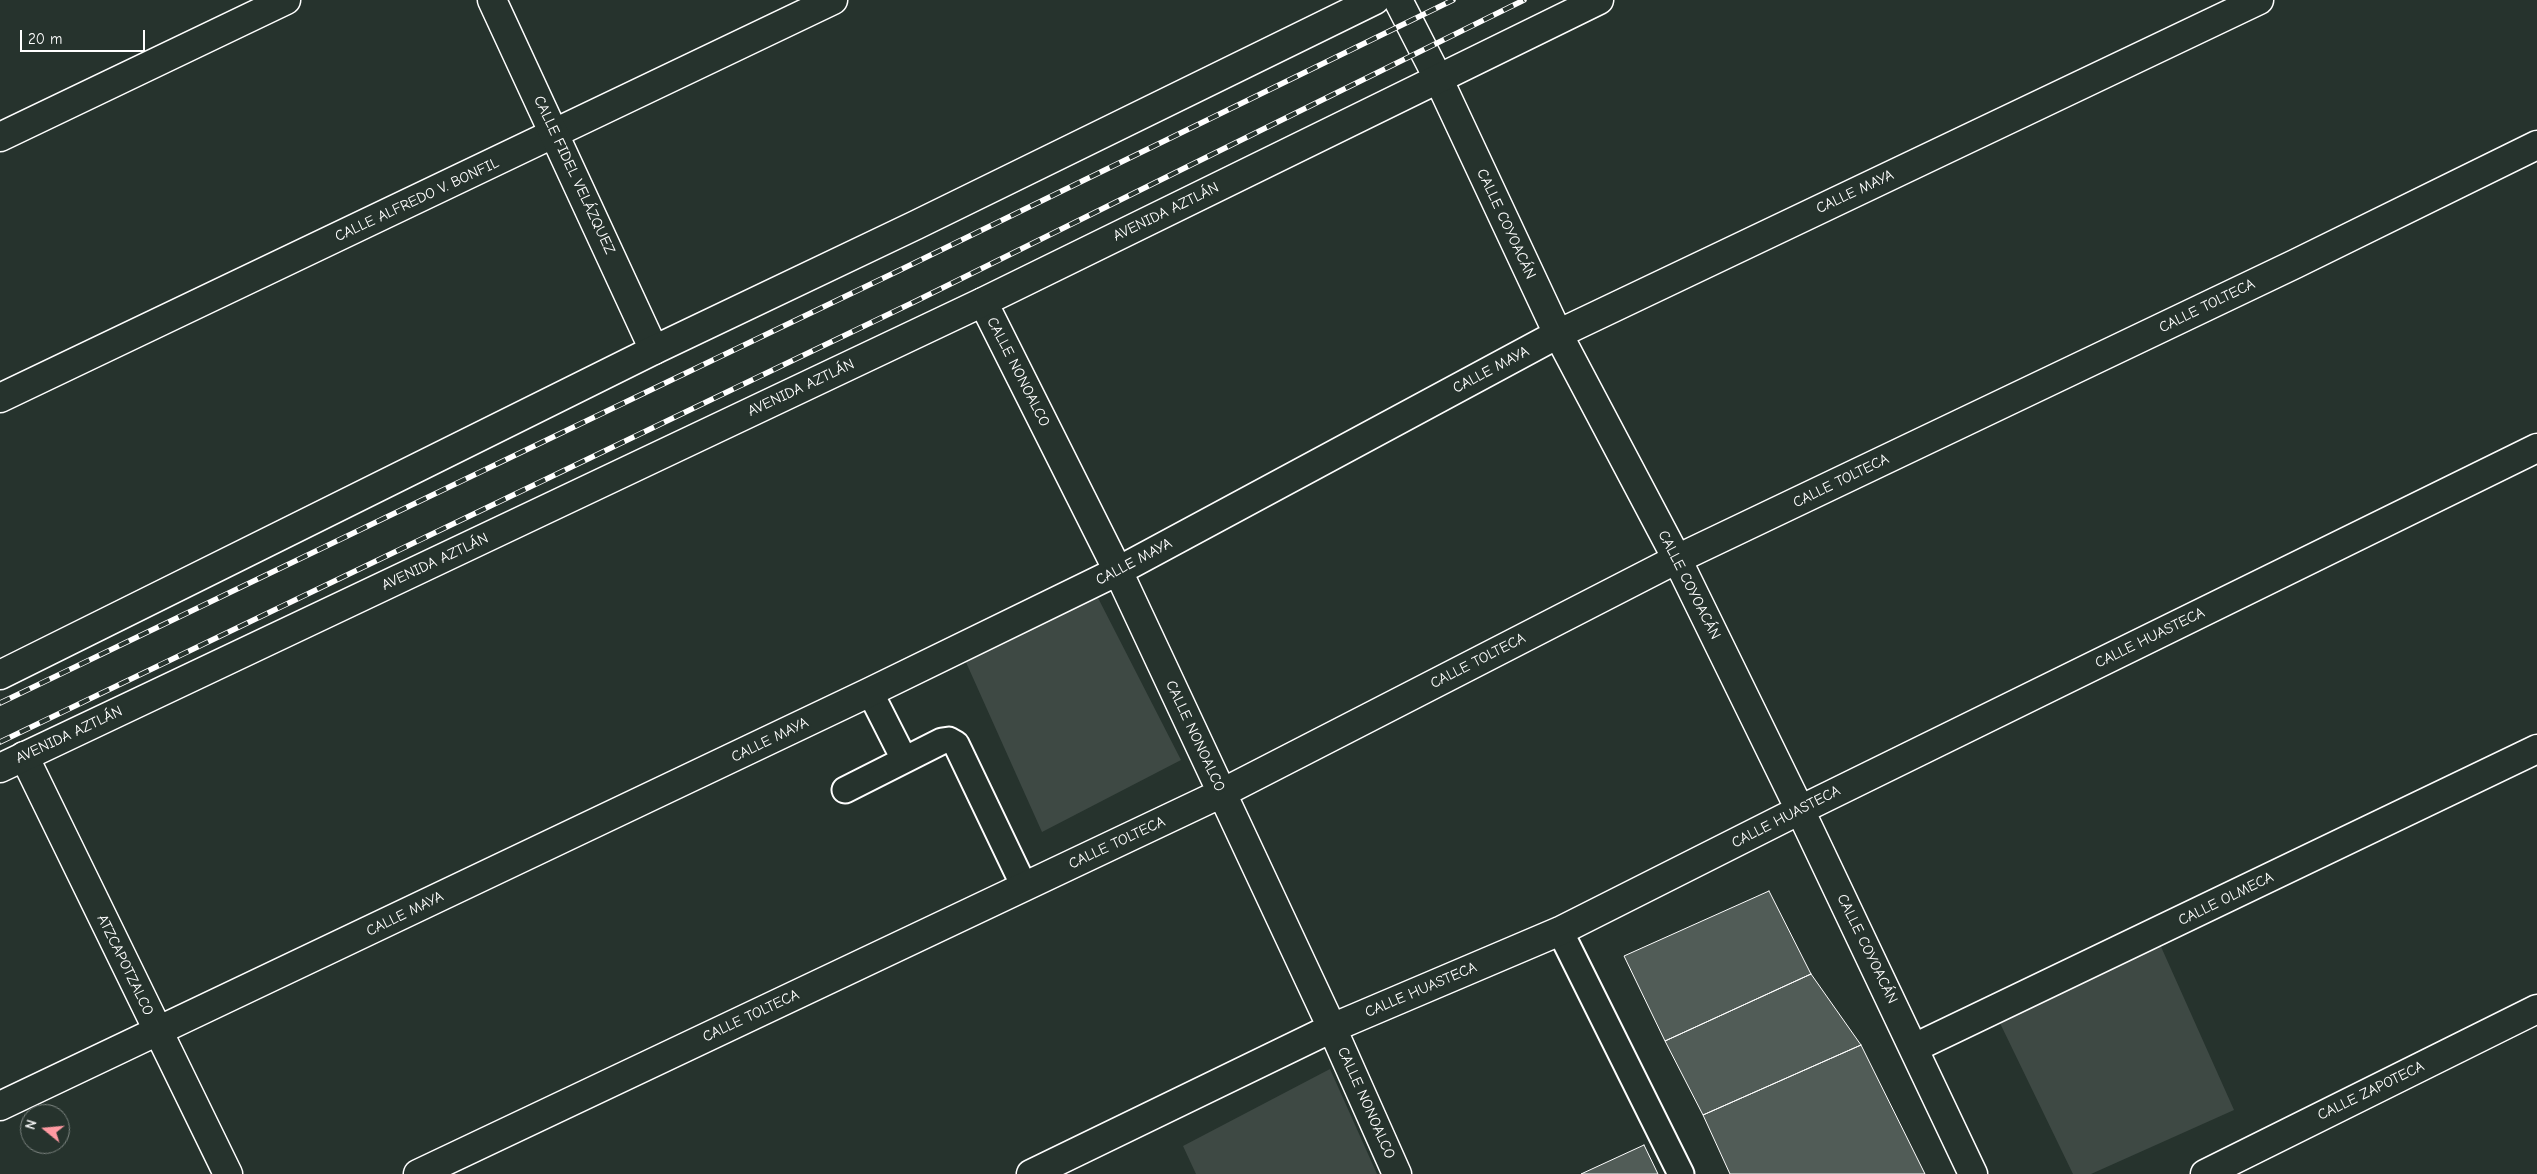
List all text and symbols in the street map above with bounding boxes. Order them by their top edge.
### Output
scale bar [22,20,148,52]
text: 20 m [28,30,62,48]
street label: CALLE FIDEL VELÁZQUEZ [529,93,619,257]
street label: CALLE ALFREDO V. BONFIL [332,154,502,246]
street label: CALLE COYOACÁN [1473,166,1539,282]
street label: CALLE MAYA [1813,166,1897,218]
street label: AVENIDA AZTLÁN [1110,179,1222,245]
street label: CALLE TOLTECA [2156,275,2258,337]
street label: CALLE NONOALCO [983,314,1053,430]
street label: CALLE MAYA [1450,342,1532,398]
street label: AVENIDA AZTLÁN [745,355,857,421]
street label: CALLE TOLTECA [1790,450,1892,512]
street label: CALLE COYOACÁN [1654,528,1724,642]
street label: AVENIDA AZTLÁN [379,529,491,595]
street label: CALLE MAYA [1093,534,1175,590]
street label: CALLE HUASTECA [2092,604,2208,672]
street label: CALLE TOLTECA [1427,629,1529,693]
street label: CALLE NONOALCO [1161,678,1229,794]
street label: AVENIDA AZTLÁN [13,702,125,768]
street label: CALLE MAYA [728,714,812,766]
street label: CALLE HUASTECA [1729,782,1843,852]
street label: CALLE TOLTECA [1066,813,1168,873]
street label: CALLE OLMECA [2176,868,2276,930]
street label: CALLE MAYA [363,888,447,940]
street label: CALLE COYOACÁN [1833,891,1901,1007]
street label: ATZCAPOTZALCO [93,912,157,1018]
street label: CALLE HUASTECA [1362,958,1480,1022]
street label: CALLE TOLTECA [700,986,802,1046]
street label: CALLE NONOALCO [1333,1044,1399,1162]
street label: CALLE ZAPOTECA [2315,1057,2427,1125]
north arrow [20,1104,70,1154]
text: N [22,1118,41,1132]

